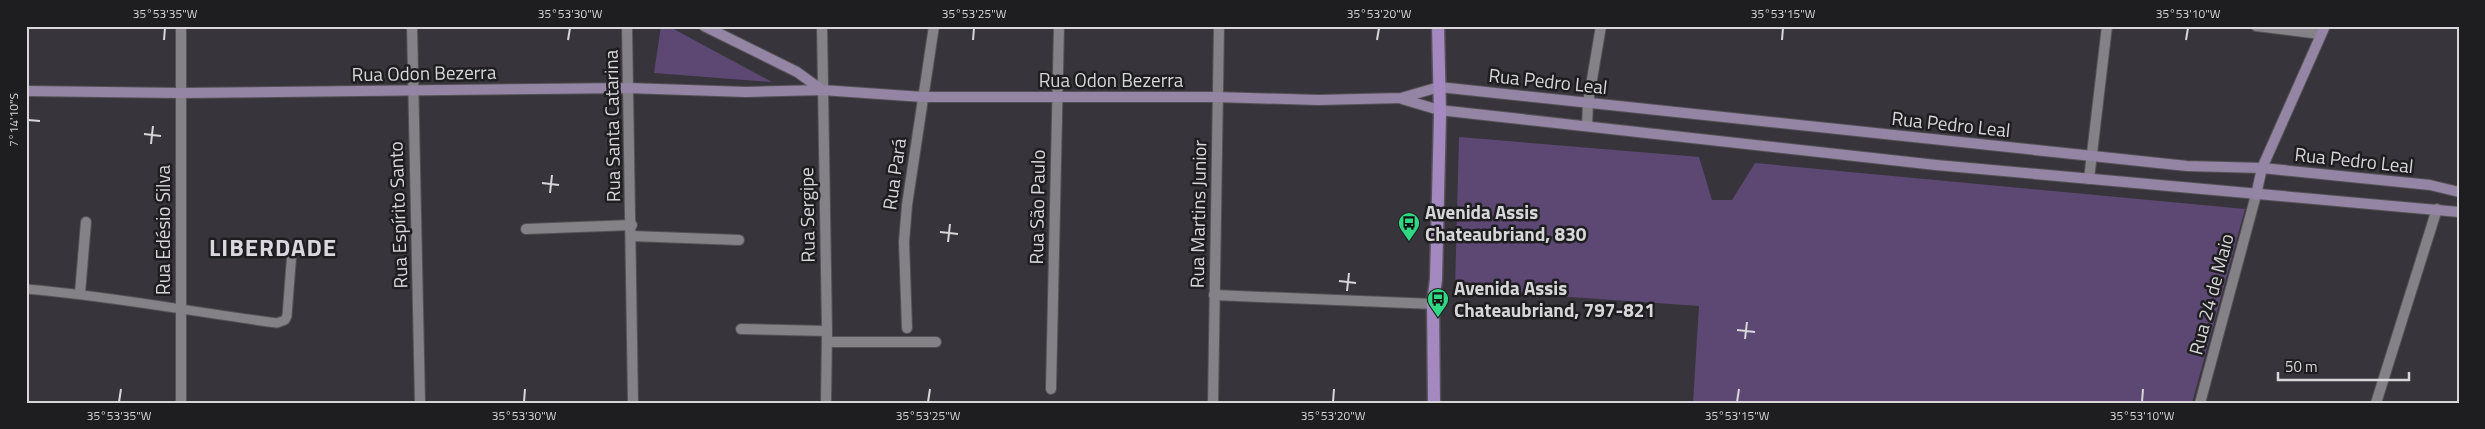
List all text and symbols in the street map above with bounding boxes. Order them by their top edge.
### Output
text: 35°53'35"W [133,4,198,23]
text: 35°53'30"W [538,4,603,23]
text: 35°53'25"W [942,4,1007,23]
text: 35°53'20"W [1347,4,1412,23]
text: 35°53'15"W [1751,4,1816,23]
text: 35°53'10"W [2156,4,2221,23]
street label: Rua Santa Catarina [596,49,627,202]
street label: Rua Odon Bezerra [351,57,497,88]
street label: Rua Pedro Leal [1487,60,1609,101]
street label: Rua Odon Bezerra [1039,65,1184,94]
text: 7°14'10"S [4,93,23,147]
street label: Rua Pedro Leal [1890,103,2012,144]
street label: Rua Pará [874,136,913,212]
street label: Rua Martins Junior [1182,139,1213,288]
street label: Rua Pedro Leal [2293,139,2415,180]
street label: Rua Espírito Santo [380,141,415,289]
street label: Rua São Paulo [1021,149,1052,265]
street label: Rua Edésio Silva [148,165,177,295]
street label: Rua Sergipe [791,167,822,263]
place label: Avenida Assis Chateaubriand, 830 [1425,197,1587,248]
bus stop icon: Avenida Assis Chateaubriand, 830 [1397,211,1421,242]
district label: LIBERDADE [209,229,337,265]
street label: Rua 24 de Maio [2180,230,2241,358]
place label: Avenida Assis Chateaubriand, 797-821 [1454,273,1655,324]
bus stop icon: Avenida Assis Chateaubriand, 797-821 [1426,287,1450,318]
scale bar [2278,349,2409,381]
text: 50 m [2285,355,2318,378]
text: 35°53'35"W [87,406,152,425]
text: 35°53'30"W [492,406,557,425]
text: 35°53'25"W [896,406,961,425]
text: 35°53'20"W [1301,406,1366,425]
text: 35°53'15"W [1705,406,1770,425]
text: 35°53'10"W [2110,406,2175,425]

